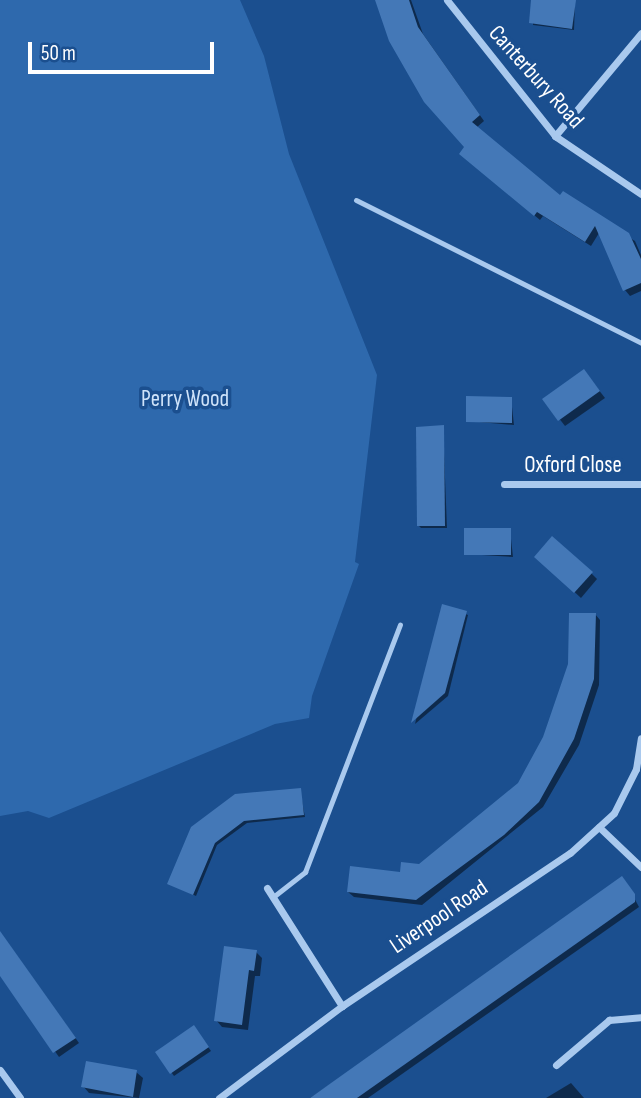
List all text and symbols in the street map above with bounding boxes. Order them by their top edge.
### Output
street label: Canterbury Road [483,20,589,134]
scale bar [32,28,217,72]
text: 50 m [41,41,76,66]
park label: Perry Wood [141,385,229,413]
street label: Oxford Close [524,451,622,479]
street label: Liverpool Road [385,874,493,960]

